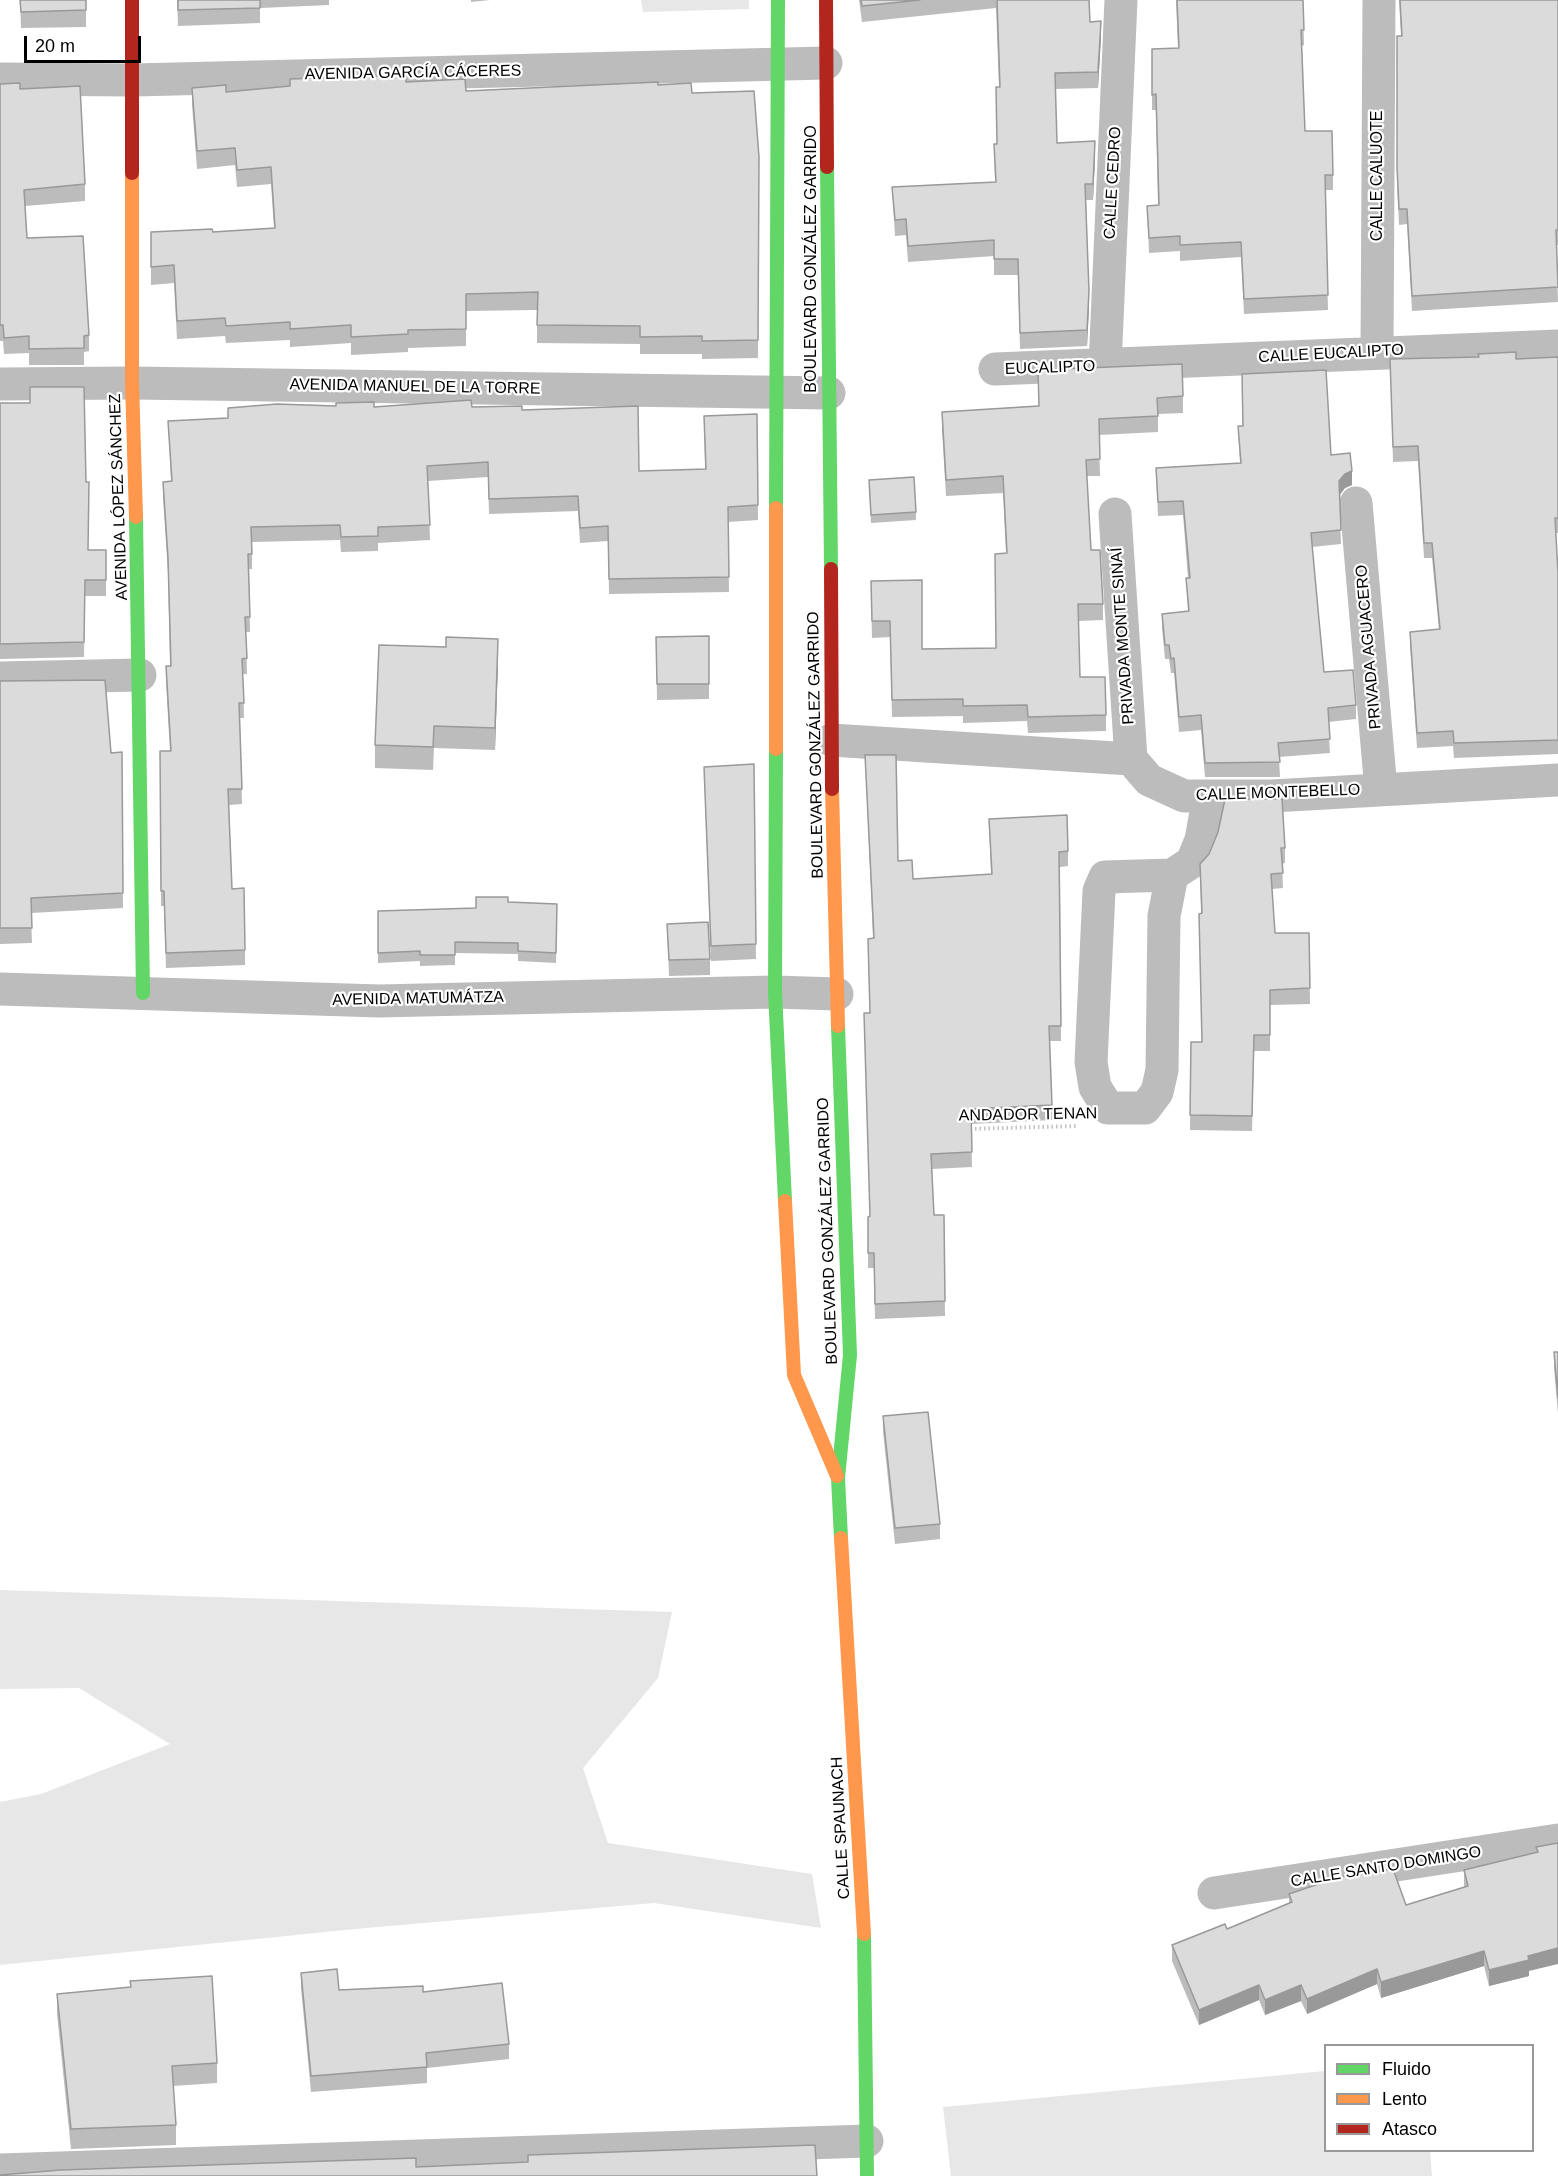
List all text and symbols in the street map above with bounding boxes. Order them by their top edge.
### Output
scale bar [27,24,144,62]
text: 20 m [35,36,75,56]
street label: AVENIDA GARCÍA CÁCERES [305,62,521,84]
street label: CALLE CALUOTE [1368,111,1388,241]
street label: BOULEVARD GONZÁLEZ GARRIDO [802,125,822,393]
street label: CALLE CEDRO [1100,126,1126,240]
street label: CALLE EUCALIPTO [1258,341,1404,367]
street label: EUCALIPTO [1004,357,1096,379]
street label: AVENIDA MANUEL DE LA TORRE [289,375,541,399]
street label: AVENIDA LÓPEZ SÁNCHEZ [106,393,132,601]
street label: PRIVADA MONTE SINAÍ [1107,547,1139,725]
street label: PRIVADA AGUACERO [1352,564,1386,730]
street label: BOULEVARD GONZÁLEZ GARRIDO [804,611,828,879]
street label: CALLE MONTEBELLO [1195,781,1361,805]
street label: AVENIDA MATUMÁTZA [332,988,504,1010]
street label: BOULEVARD GONZÁLEZ GARRIDO [814,1097,842,1365]
street label: ANDADOR TENAN [959,1104,1097,1126]
street label: CALLE SPAUNACH [828,1756,854,1900]
street label: CALLE SANTO DOMINGO [1289,1842,1483,1892]
legend [1324,2044,1534,2152]
text: Fluido [1382,2059,1431,2079]
text: Lento [1382,2089,1427,2109]
text: Atasco [1382,2119,1437,2139]

